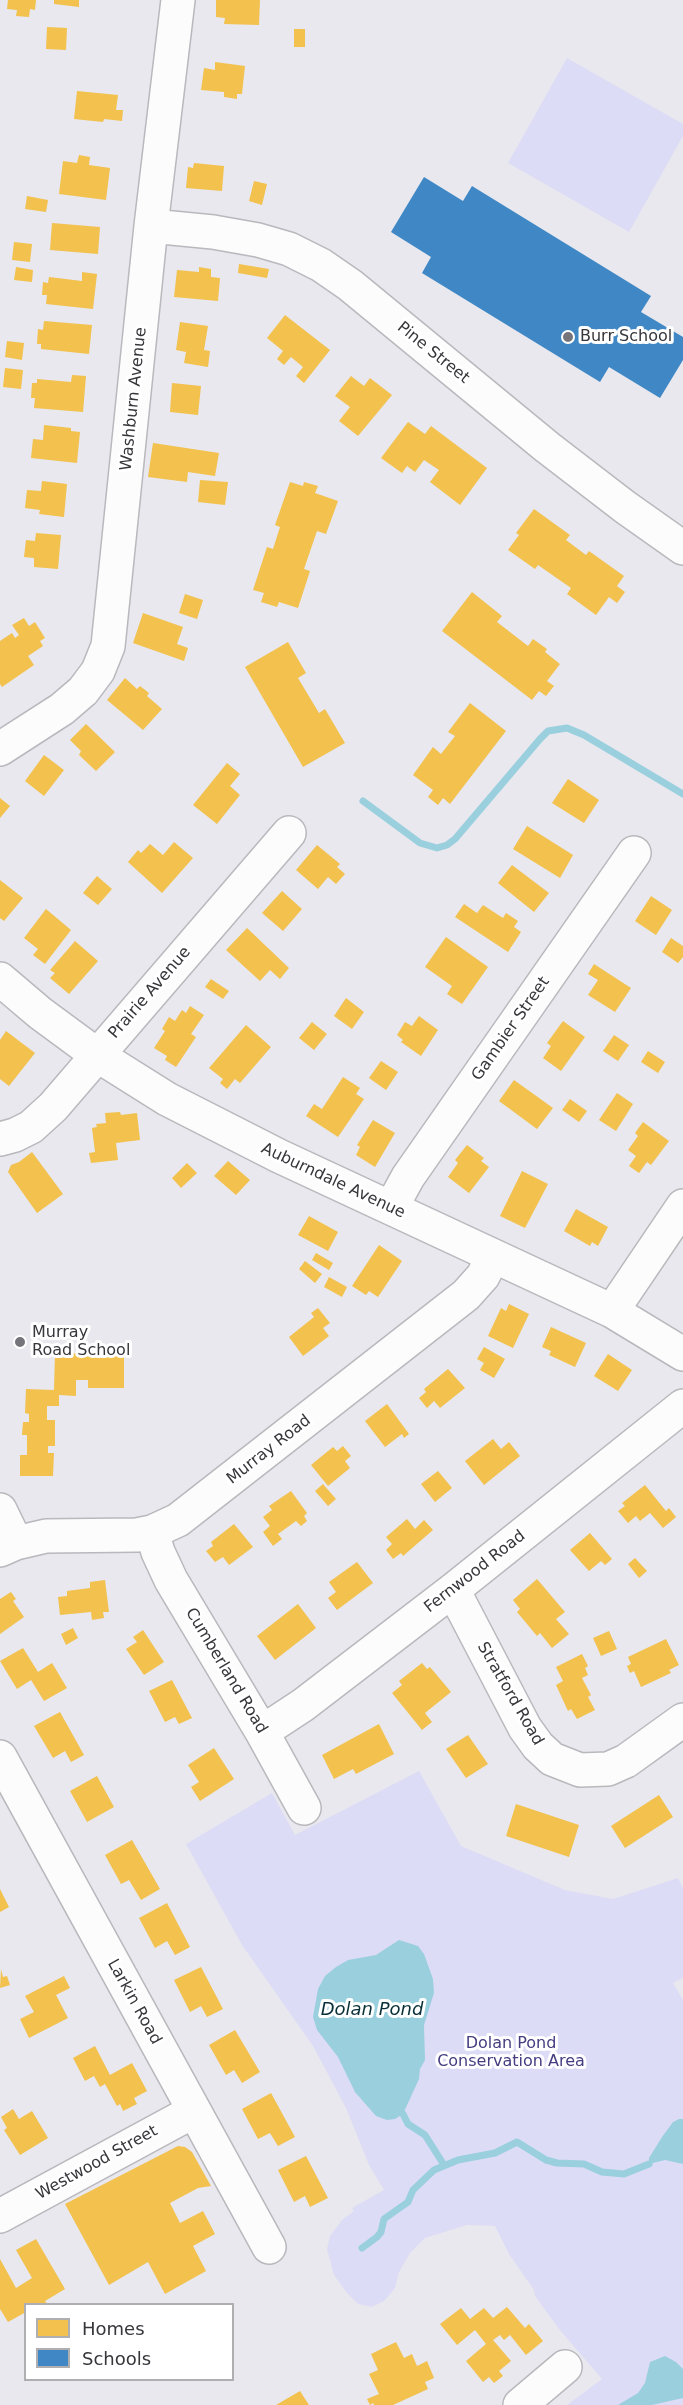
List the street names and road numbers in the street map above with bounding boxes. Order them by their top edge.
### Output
street label: Pine Street [393,318,473,388]
street label: Washburn Avenue [117,326,151,472]
street label: Prairie Avenue [105,943,195,1043]
street label: Gambier Street [468,973,554,1085]
street label: Auburndale Avenue [258,1139,408,1223]
street label: Murray Road [223,1411,315,1489]
street label: Fernwood Road [421,1527,529,1617]
street label: Cumberland Road [181,1605,271,1737]
street label: Stratford Road [473,1639,547,1749]
street label: Larkin Road [103,1956,165,2048]
street label: Westwood Street [33,2122,161,2204]

